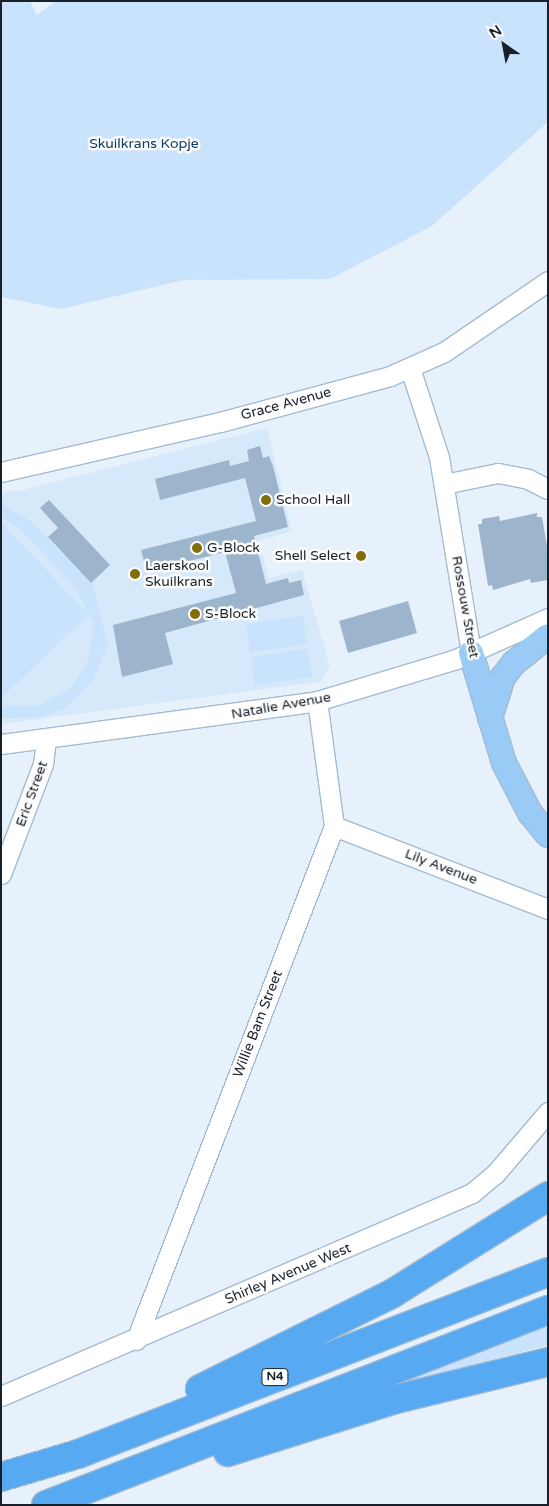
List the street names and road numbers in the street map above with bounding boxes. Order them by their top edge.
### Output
street label: Grace Avenue [239,384,333,424]
street label: Rossouw Street [448,554,482,660]
street label: Natalie Avenue [230,689,332,723]
street label: Eric Street [12,759,52,829]
street label: Lily Avenue [402,845,480,889]
street label: Willie Bam Street [230,968,286,1080]
street label: Shirley Avenue West [222,1240,354,1308]
road number: N4 [261,1368,289,1386]

